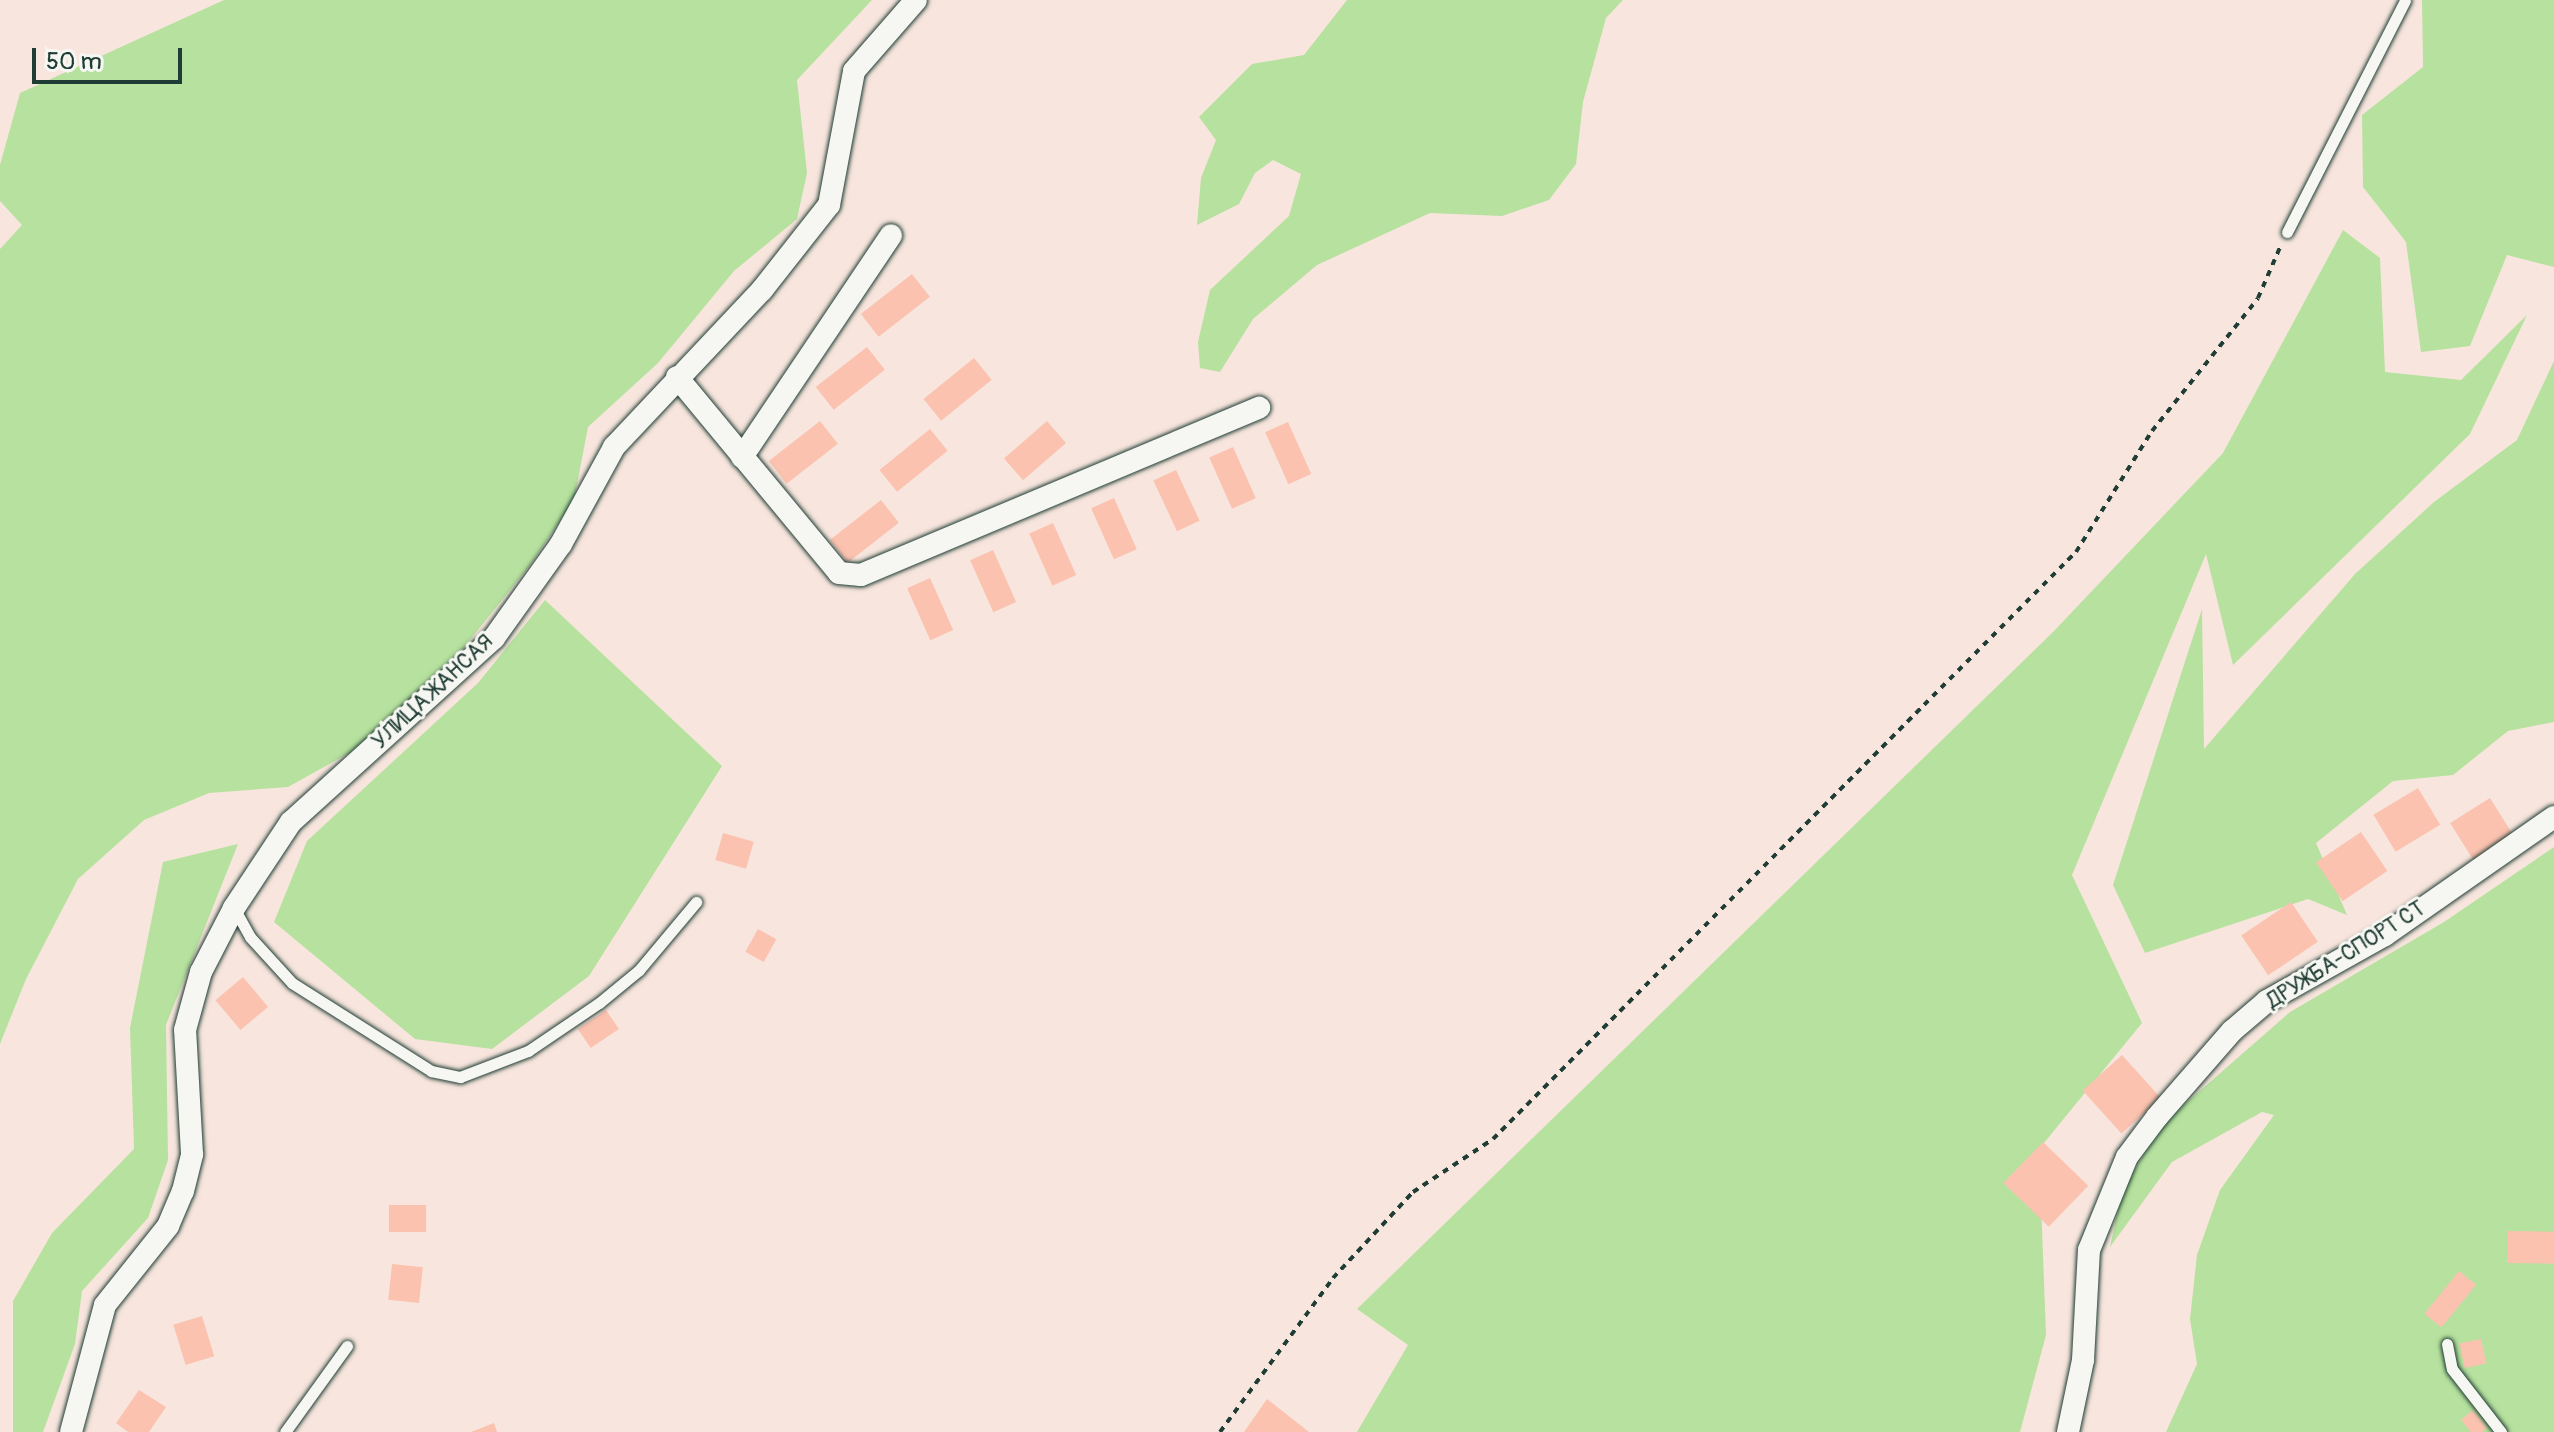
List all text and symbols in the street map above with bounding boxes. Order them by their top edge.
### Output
scale bar [36,32,186,82]
text: 50 m [46,47,102,76]
street label: УЛИЦА ЖАНСАЯ [367,629,499,755]
street label: ДРУЖБА-СПОРТ СТ [2262,896,2430,1014]

